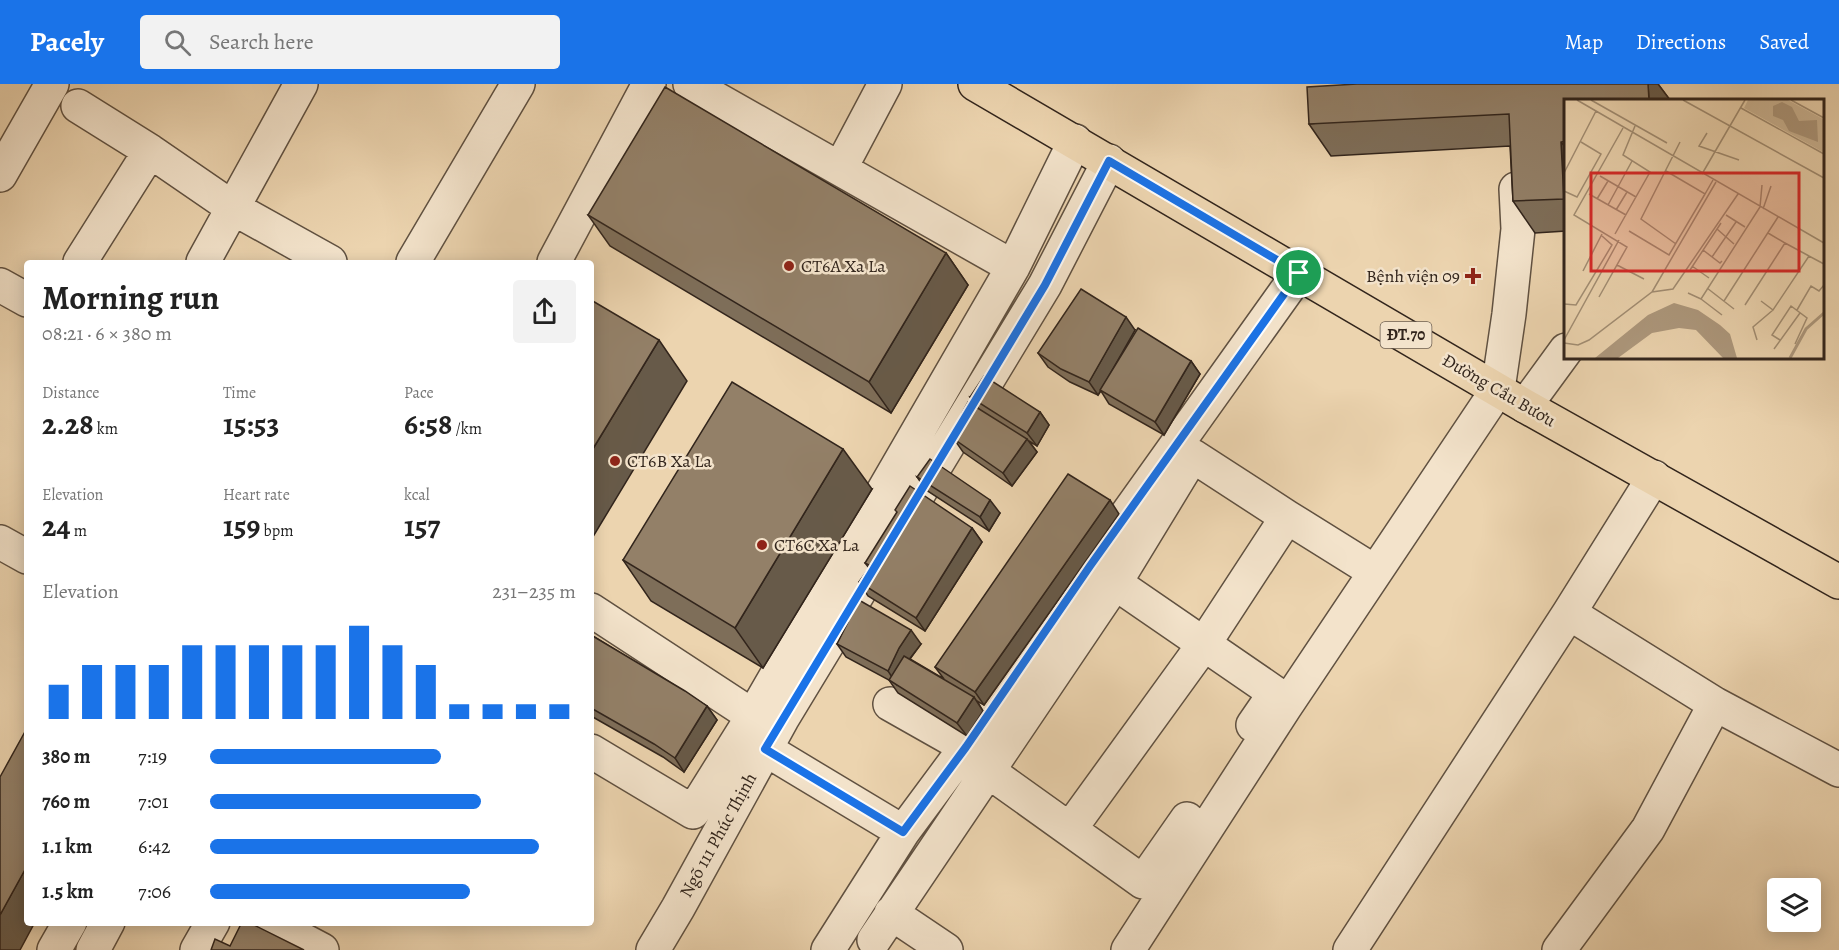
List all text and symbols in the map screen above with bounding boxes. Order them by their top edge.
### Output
search box [140,15,560,69]
text: Pacely [30,23,104,61]
icon: search [161,26,194,59]
text: Search here [209,27,314,57]
text: Map [1565,28,1603,56]
text: Directions [1636,28,1726,56]
text: Saved [1759,28,1809,56]
inset map [1564,99,1824,358]
pin [1273,247,1324,298]
place label: CT6A Xa La [801,254,886,278]
icon: arrive [1282,256,1315,289]
marker: CT6A Xa La [782,259,796,273]
place label: Bệnh viện 09 [1366,264,1460,288]
marker: Bệnh viện 09 [1464,267,1482,285]
text: Morning run [42,275,219,320]
button: share [513,280,576,343]
text: 08:21 · 6 × 380 m [42,320,172,347]
road number: ĐT.70 [1380,322,1432,348]
street label: Đường Cầu Bươu [1438,348,1560,432]
text: Distance [42,382,99,404]
text: Time [223,382,256,404]
text: Pace [404,382,434,404]
text: 2.28 [42,404,94,444]
text: 15:53 [223,404,279,444]
text: 6:58 [404,404,452,444]
text: km [94,418,118,440]
text: /km [452,418,482,440]
place label: CT6B Xa La [627,449,712,473]
marker: CT6B Xa La [608,454,622,468]
text: Elevation [42,484,103,506]
text: Heart rate [223,484,290,506]
text: kcal [404,484,430,506]
text: 24 [42,506,71,546]
text: 159 [223,506,260,546]
text: 157 [404,506,440,546]
text: m [71,520,87,542]
text: bpm [260,520,294,542]
place label: CT6C Xa La [774,533,860,557]
marker: CT6C Xa La [755,538,769,552]
text: Elevation [42,578,119,605]
text: 231–235 m [492,578,576,605]
text: 380 m [42,743,91,770]
text: 7:19 [138,743,167,770]
street label: Ngõ 111 Phúc Thịnh [674,768,762,902]
text: 760 m [42,788,90,815]
text: 7:01 [138,788,169,815]
text: 1.1 km [42,833,92,860]
text: 6:42 [138,833,171,860]
text: 1.5 km [42,878,94,905]
text: 7:06 [138,878,171,905]
map controls [1767,878,1821,932]
button: layers [1767,878,1821,932]

